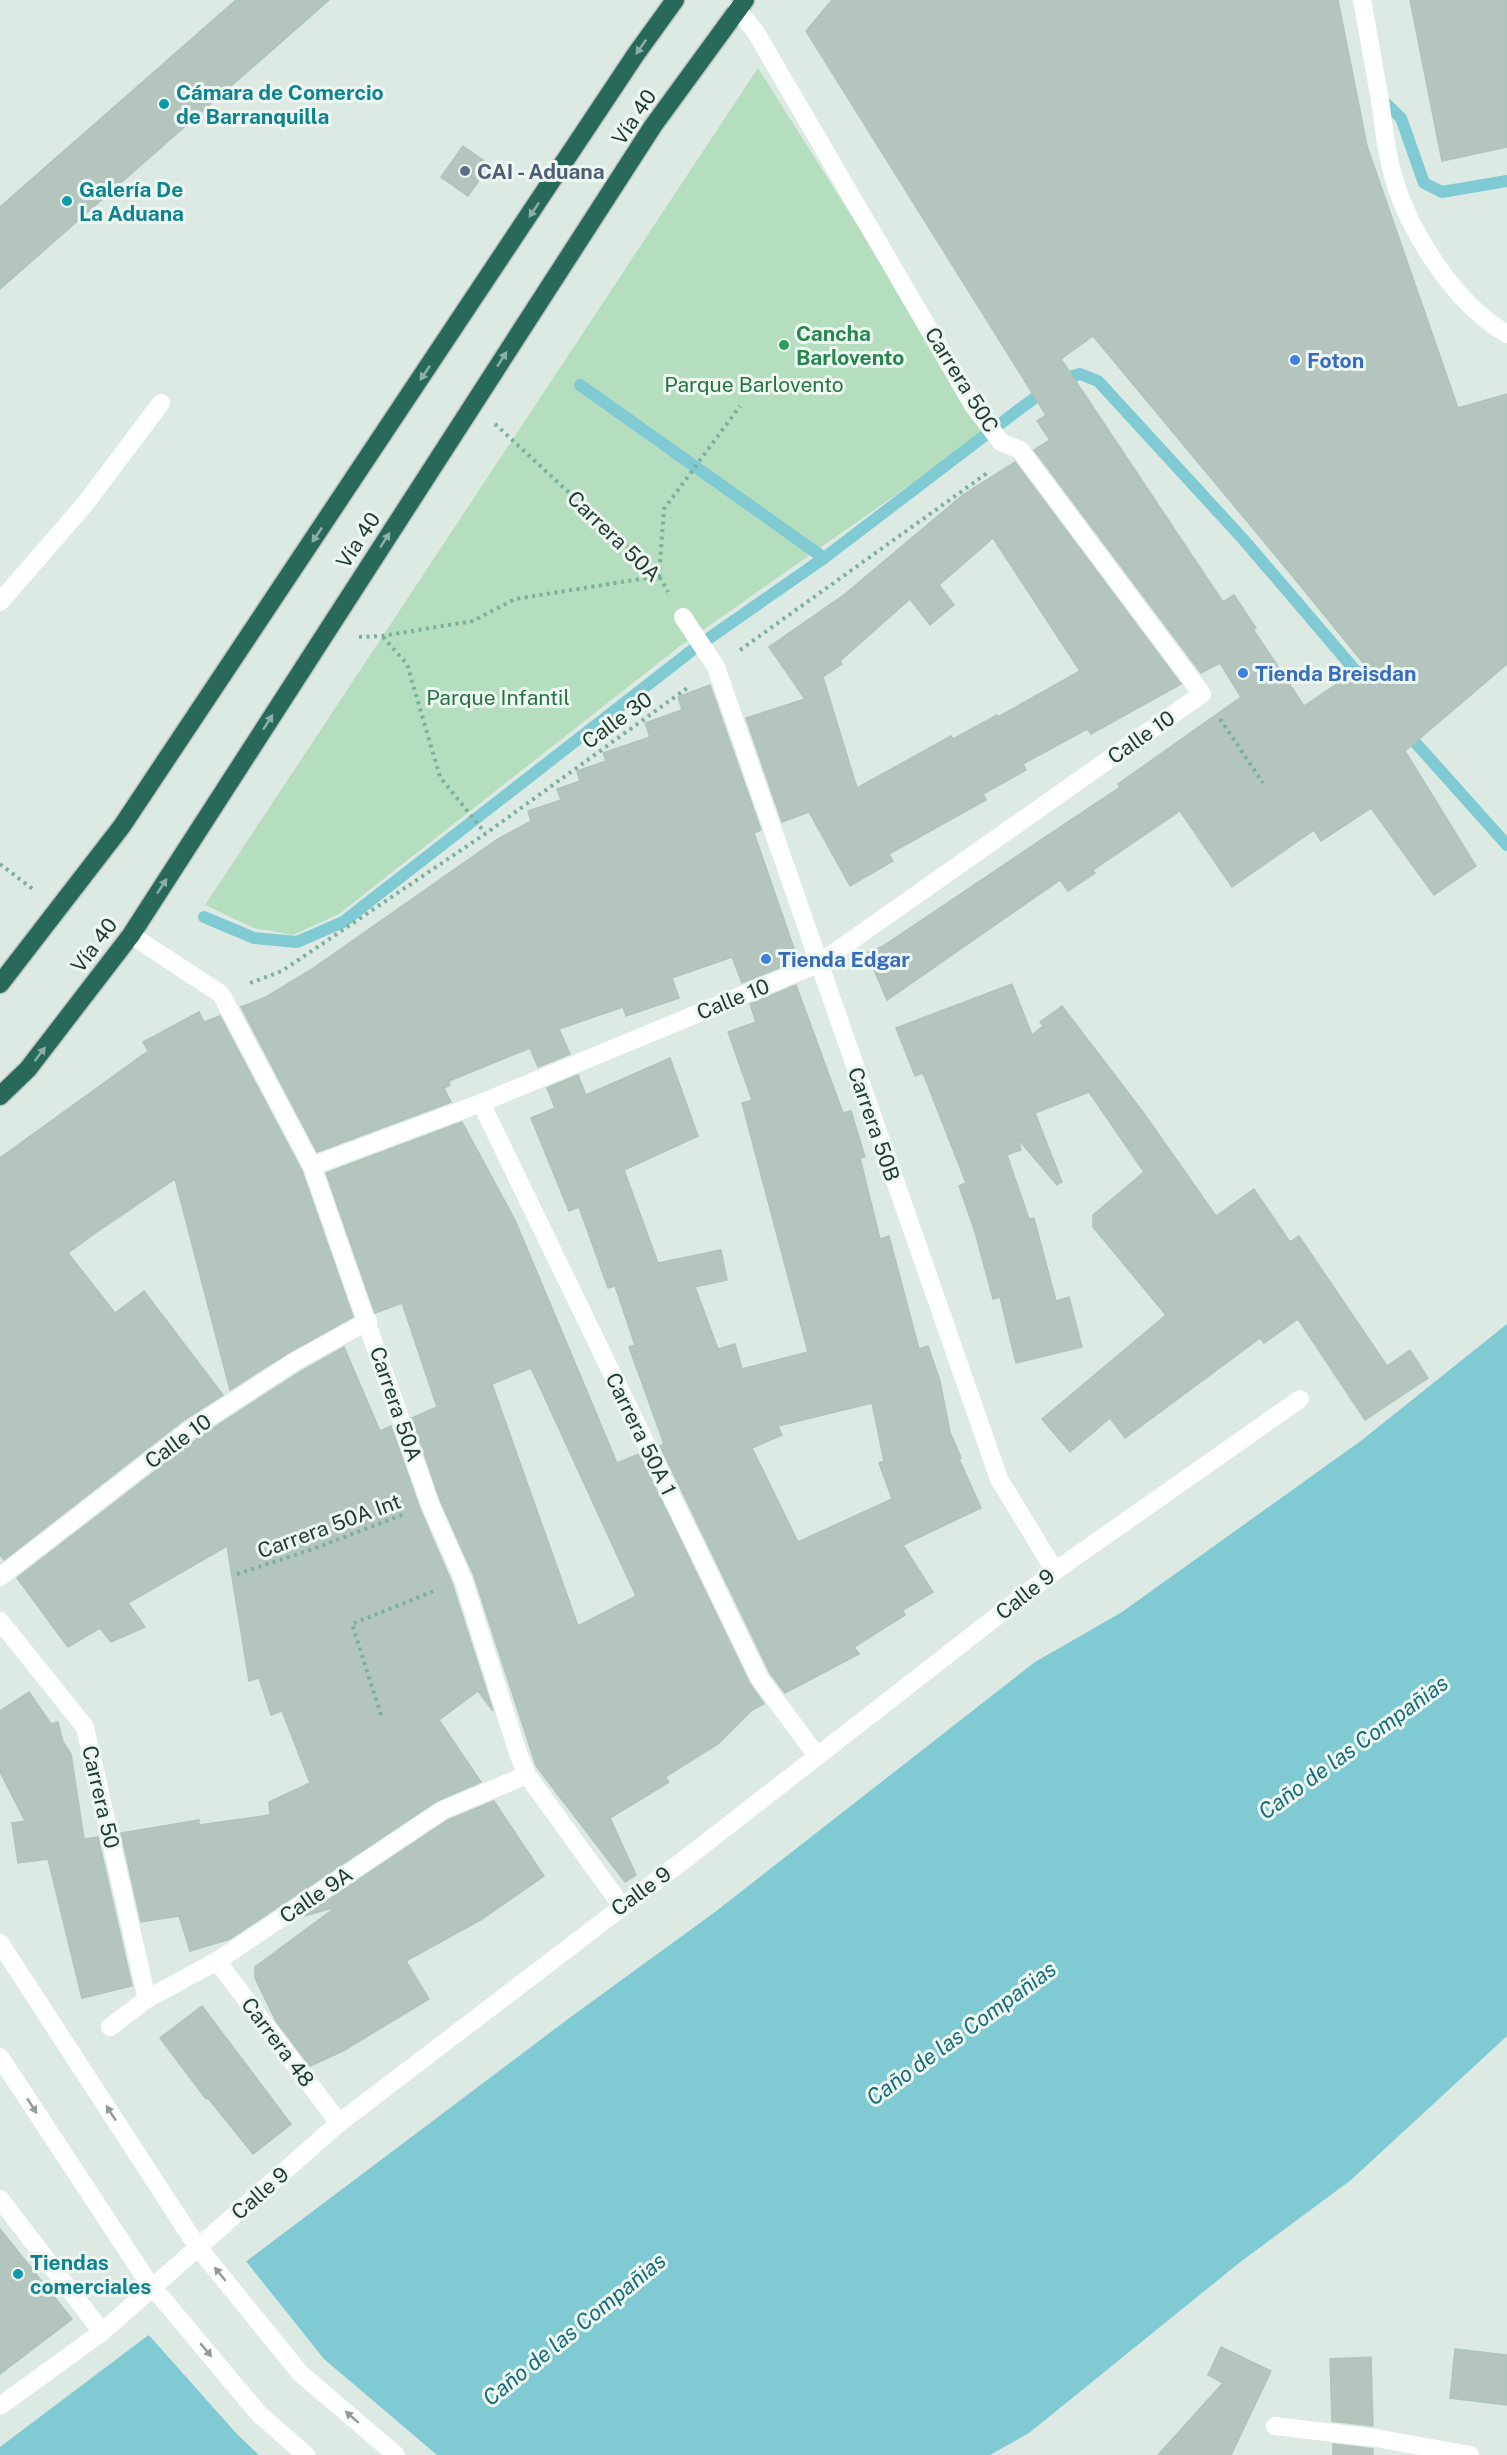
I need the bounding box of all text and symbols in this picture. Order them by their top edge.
one-way arrow [635,39,647,55]
place label: Cámara de Comercio de Barranquilla [176,80,384,129]
street label: Vía 40 [606,84,662,150]
marker: Cámara de Comercio de Barranquilla [157,97,171,111]
place label: CAI - Aduana [477,159,605,184]
marker: CAI - Aduana [458,164,472,178]
place label: Galería De La Aduana [79,177,184,226]
marker: Galería De La Aduana [60,194,74,208]
one-way arrow [528,202,540,218]
place label: Cancha Barlovento [796,321,904,370]
street label: Carrera 50C [920,323,1004,437]
marker: Cancha Barlovento [777,338,791,352]
place label: Foton [1307,348,1364,373]
one-way arrow [496,351,507,367]
marker: Foton [1288,353,1302,367]
one-way arrow [420,364,431,381]
park label: Parque Barlovento [664,372,844,397]
street label: Carrera 50A [562,485,666,587]
street label: Vía 40 [331,507,385,573]
one-way arrow [311,526,323,542]
one-way arrow [379,532,390,548]
place label: Tienda Breisdan [1255,661,1416,686]
marker: Tienda Breisdan [1236,666,1250,680]
park label: Parque Infantil [426,685,570,710]
street label: Calle 30 [577,686,657,754]
street label: Calle 10 [1103,705,1179,769]
one-way arrow [262,714,273,730]
one-way arrow [157,878,168,894]
street label: Vía 40 [65,913,123,977]
place label: Tienda Edgar [778,947,910,972]
marker: Tienda Edgar [759,952,773,966]
street label: Calle 10 [693,973,773,1025]
one-way arrow [33,1046,45,1061]
street label: Carrera 50B [843,1064,905,1184]
street label: Carrera 50A [365,1343,427,1465]
street label: Carrera 50A 1 [601,1369,681,1499]
street label: Calle 10 [140,1409,216,1473]
street label: Carrera 50A Int [254,1488,404,1564]
street label: Calle 9 [991,1563,1059,1625]
water label: Caño de las Compañias [1253,1669,1453,1825]
street label: Carrera 50 [77,1743,125,1851]
street label: Calle 9A [275,1861,357,1928]
street label: Calle 9 [606,1861,676,1921]
water label: Caño de las Compañias [861,1955,1061,2111]
street label: Carrera 48 [236,1992,320,2092]
one-way arrow [26,2098,37,2114]
one-way arrow [105,2105,116,2121]
street label: Calle 9 [226,2161,294,2225]
water label: Caño de las Compañias [477,2247,671,2411]
place label: Tiendas comerciales [30,2250,151,2299]
marker: Tiendas comerciales [11,2267,25,2281]
one-way arrow [214,2267,227,2282]
one-way arrow [199,2342,212,2358]
one-way arrow [345,2411,360,2424]

